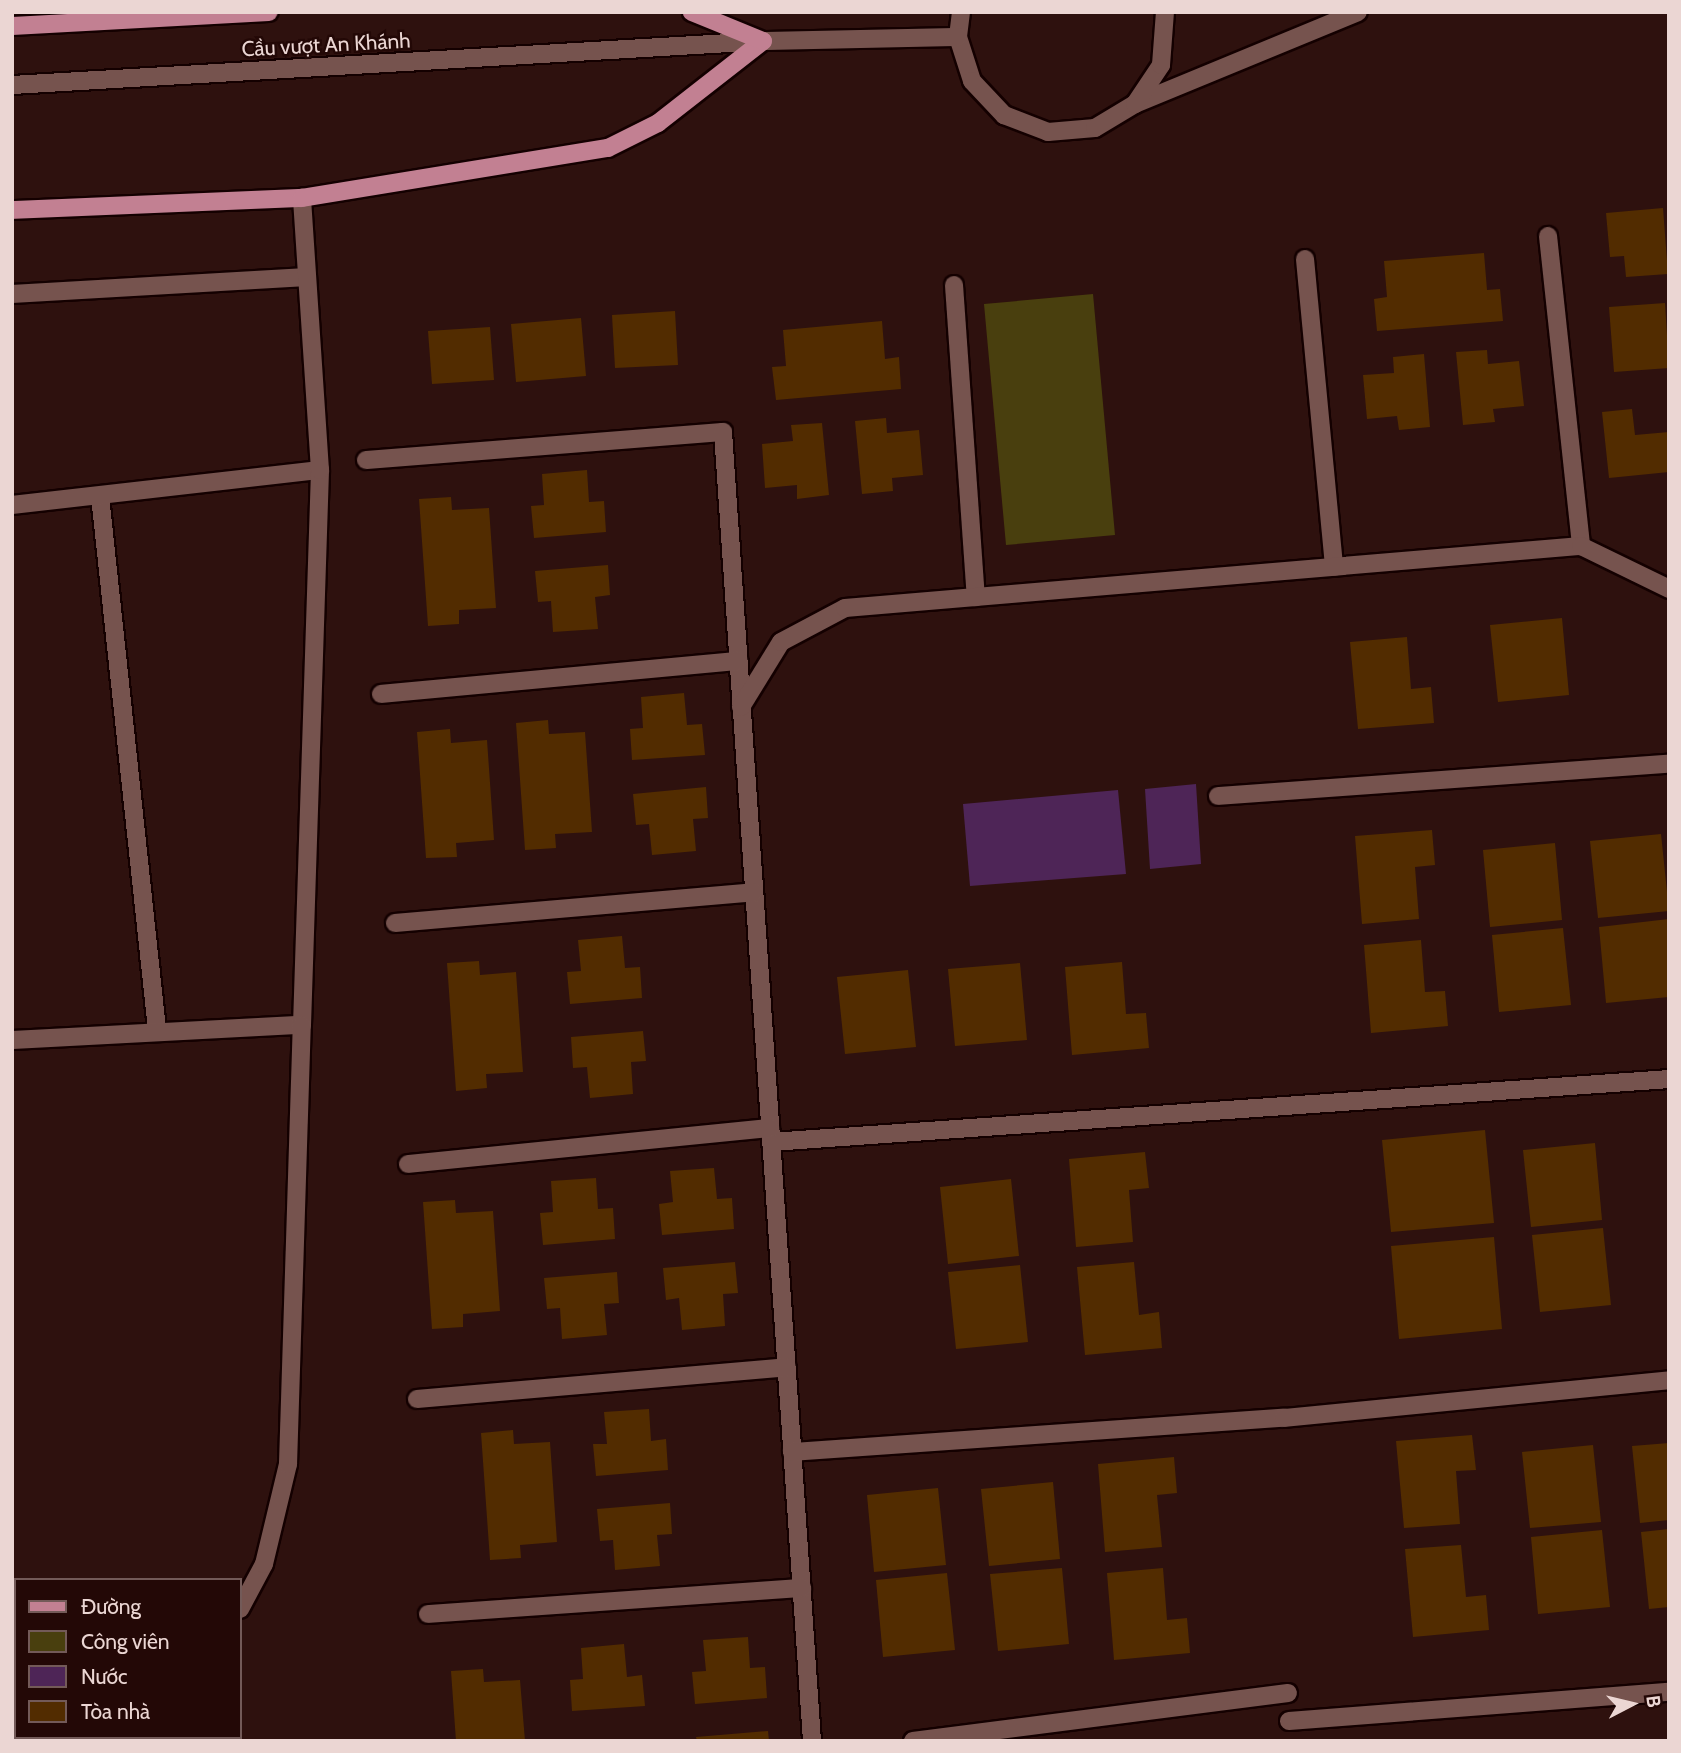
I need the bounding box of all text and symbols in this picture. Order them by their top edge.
street label: Cầu vượt An Khánh [241,28,411,62]
legend [14,1578,242,1739]
text: Đường [81,1594,141,1619]
text: Công viên [81,1629,169,1654]
text: Nước [81,1664,128,1689]
north arrow [1597,1669,1667,1739]
text: B [1641,1694,1665,1709]
text: Tòa nhà [81,1699,150,1724]

